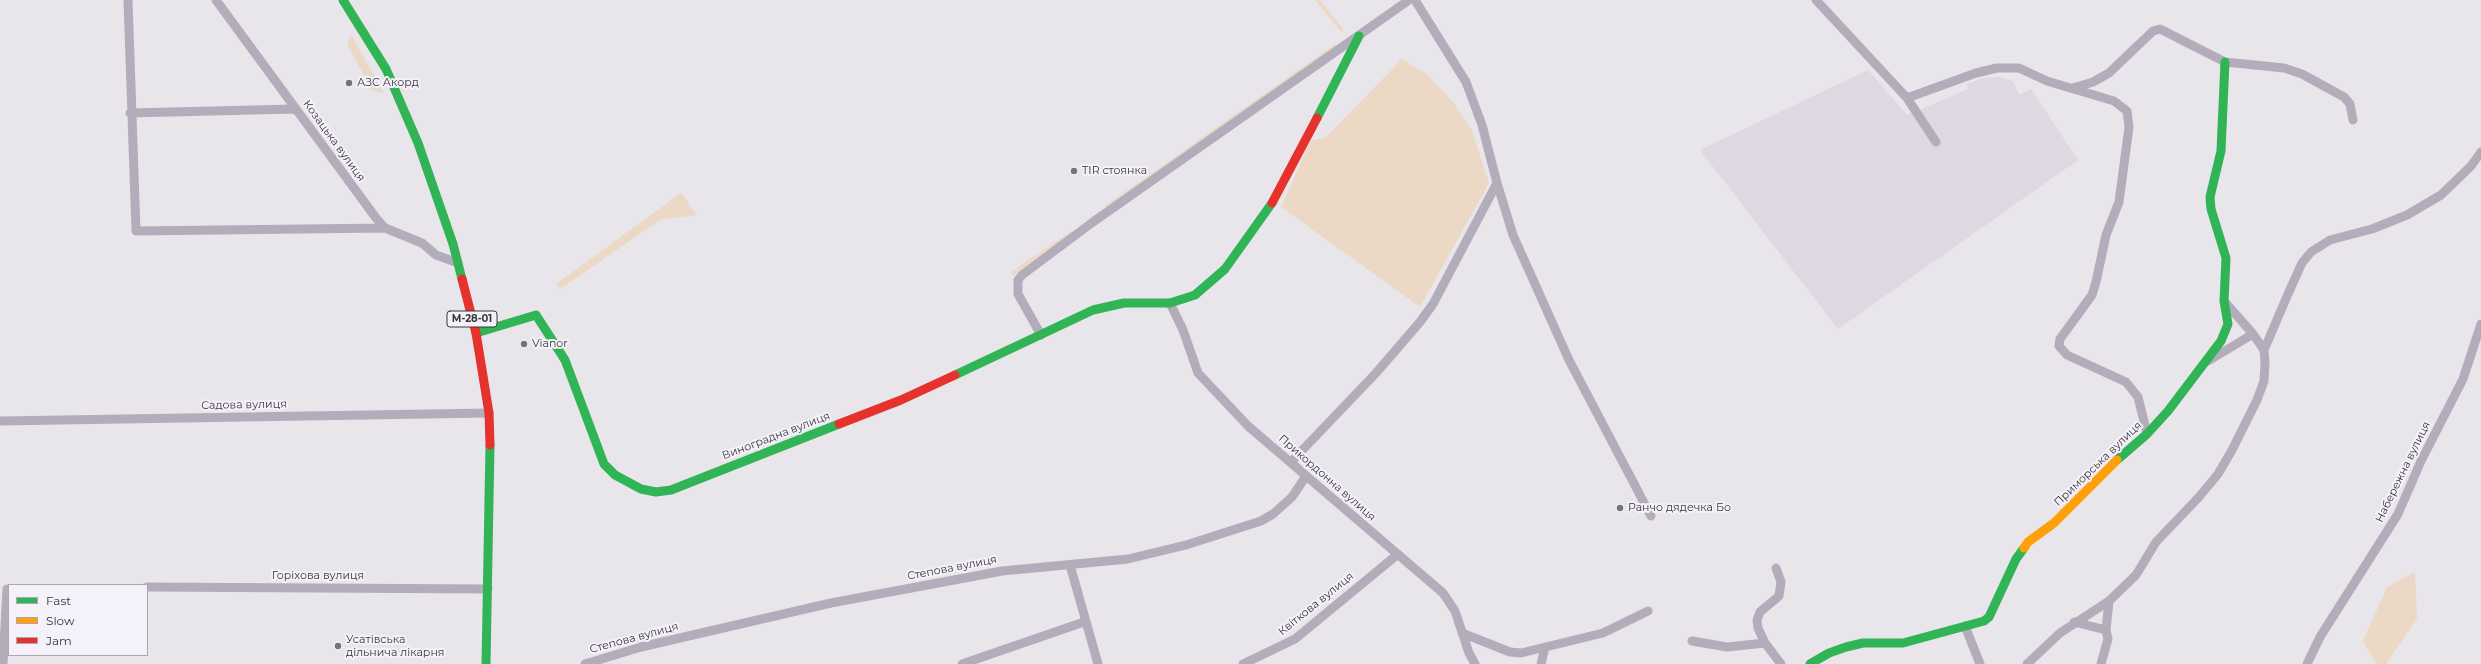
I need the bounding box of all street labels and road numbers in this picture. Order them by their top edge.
street label: Козацька вулиця [300,98,368,184]
road number: М-28-01 [447,311,497,327]
street label: Садова вулиця [201,398,287,412]
street label: Виноградна вулиця [720,409,832,463]
street label: Приморська вулиця [2051,419,2145,509]
street label: Набережна вулиця [2373,419,2433,525]
street label: Прикордонна вулиця [1276,432,1378,524]
street label: Степова вулиця [906,553,998,583]
street label: Горіхова вулиця [272,569,364,583]
street label: Квіткова вулиця [1276,570,1356,638]
street label: Степова вулиця [588,620,680,656]

